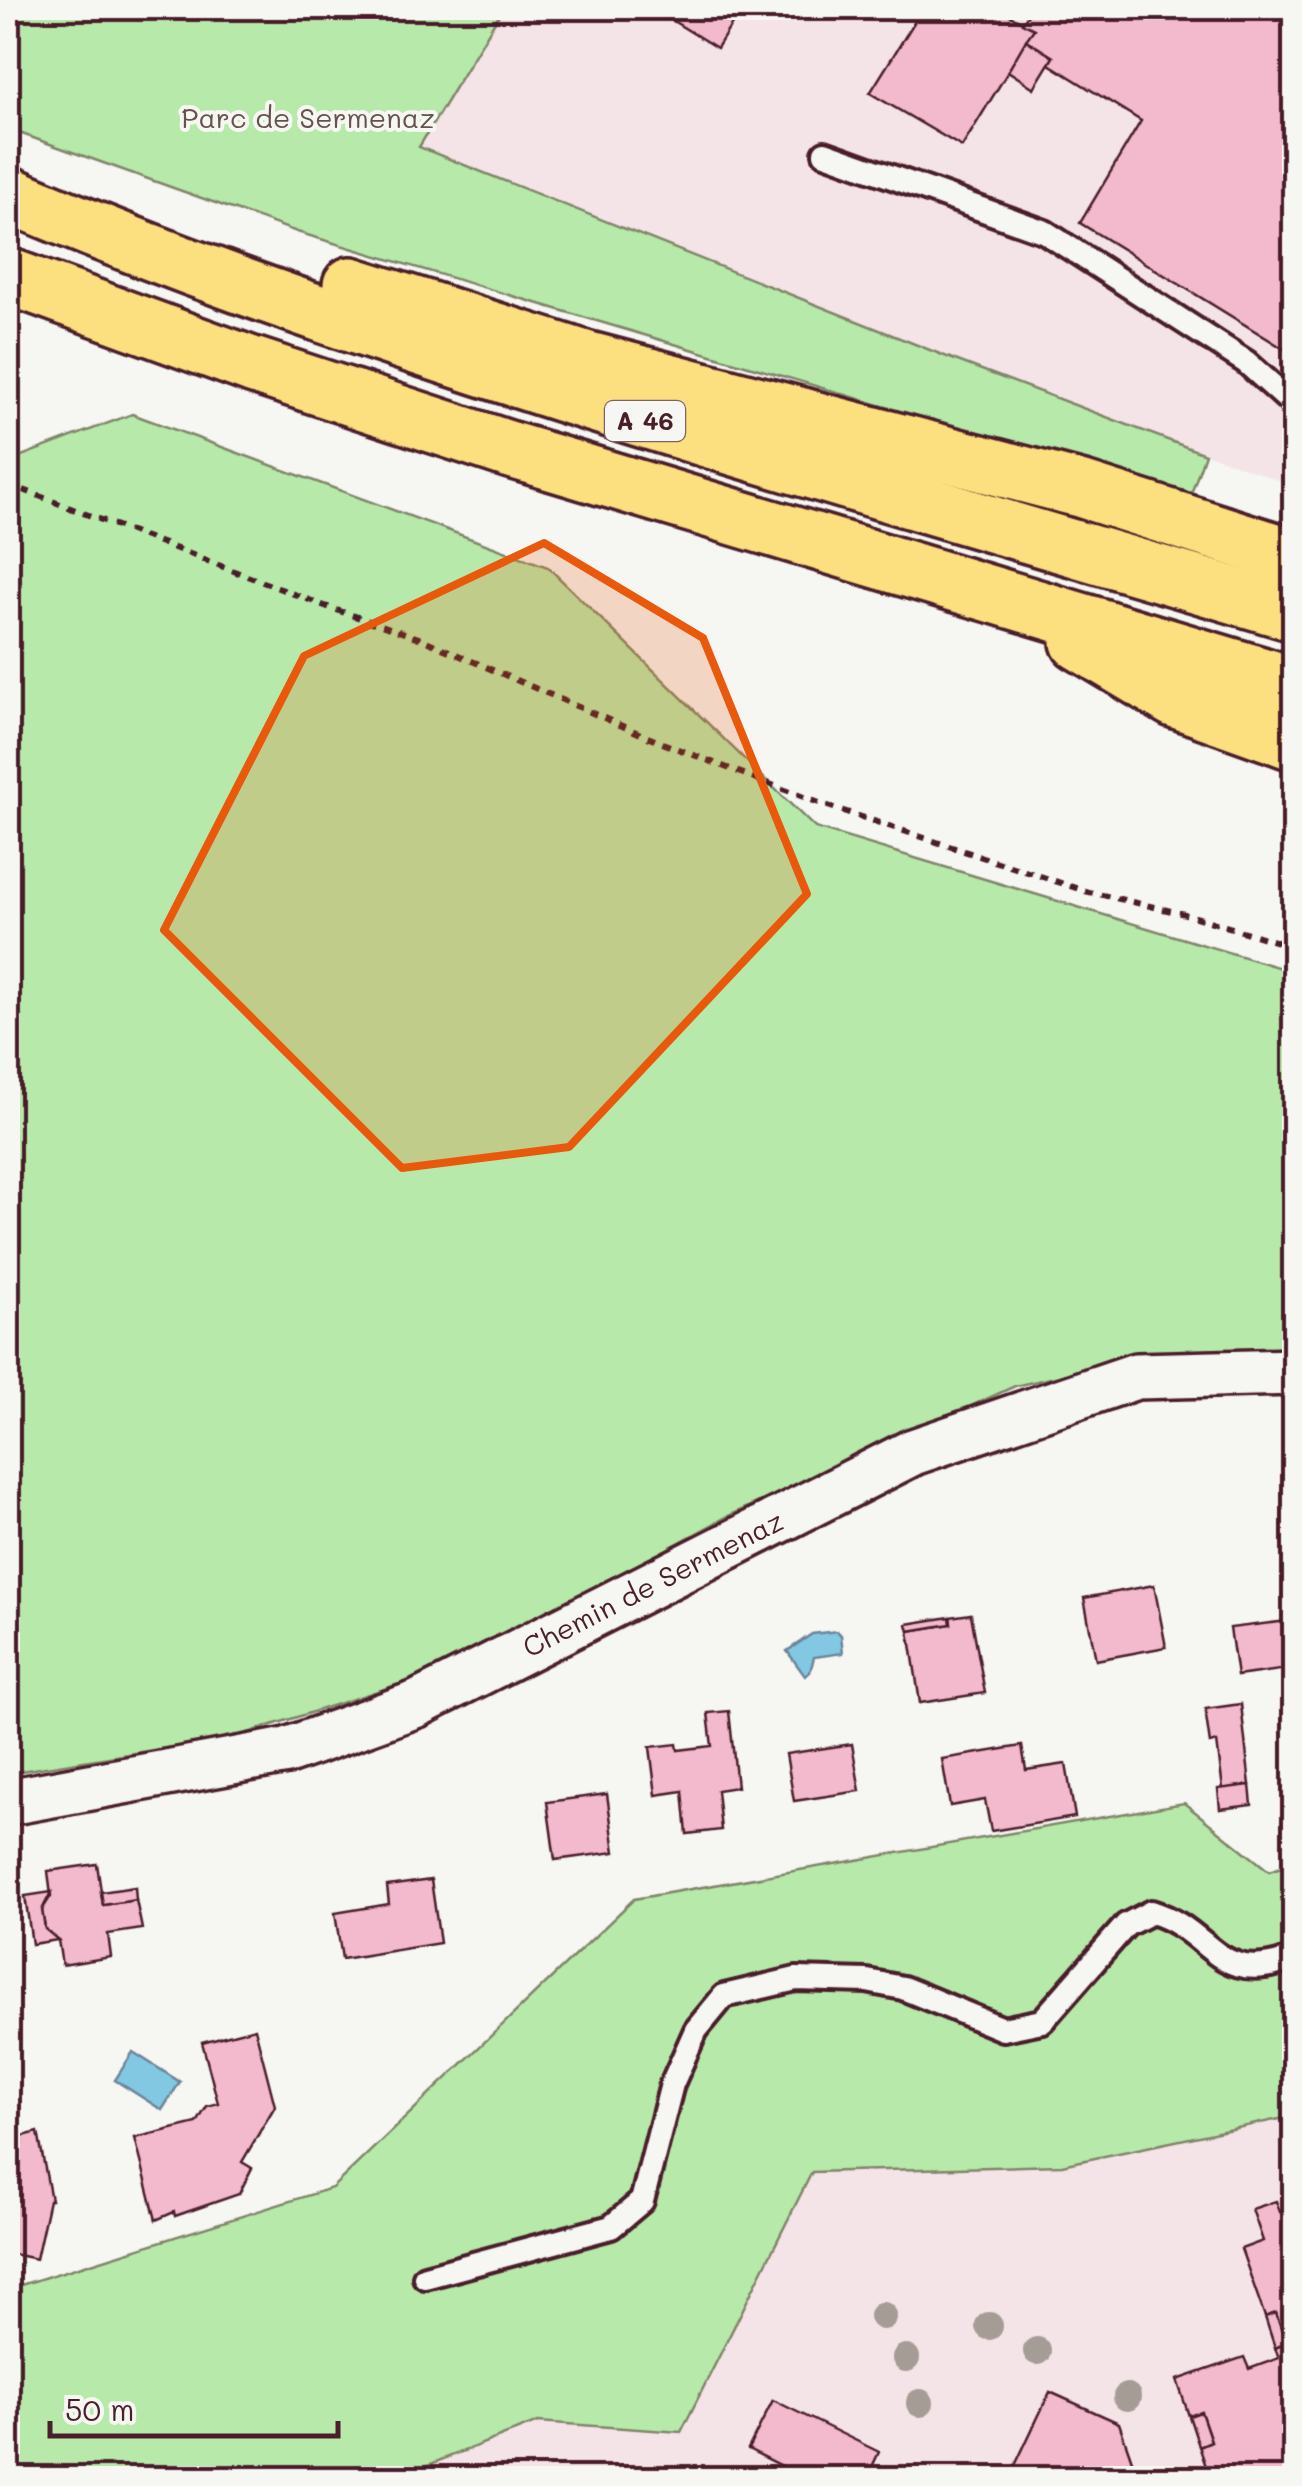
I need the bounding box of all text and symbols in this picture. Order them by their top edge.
park label: Parc de Sermenaz [181,99,435,135]
road number: A 46 [605,401,685,441]
street label: Chemin de Sermenaz [516,1502,789,1664]
scale bar [50,2376,338,2438]
text: 50 m [65,2389,135,2429]

